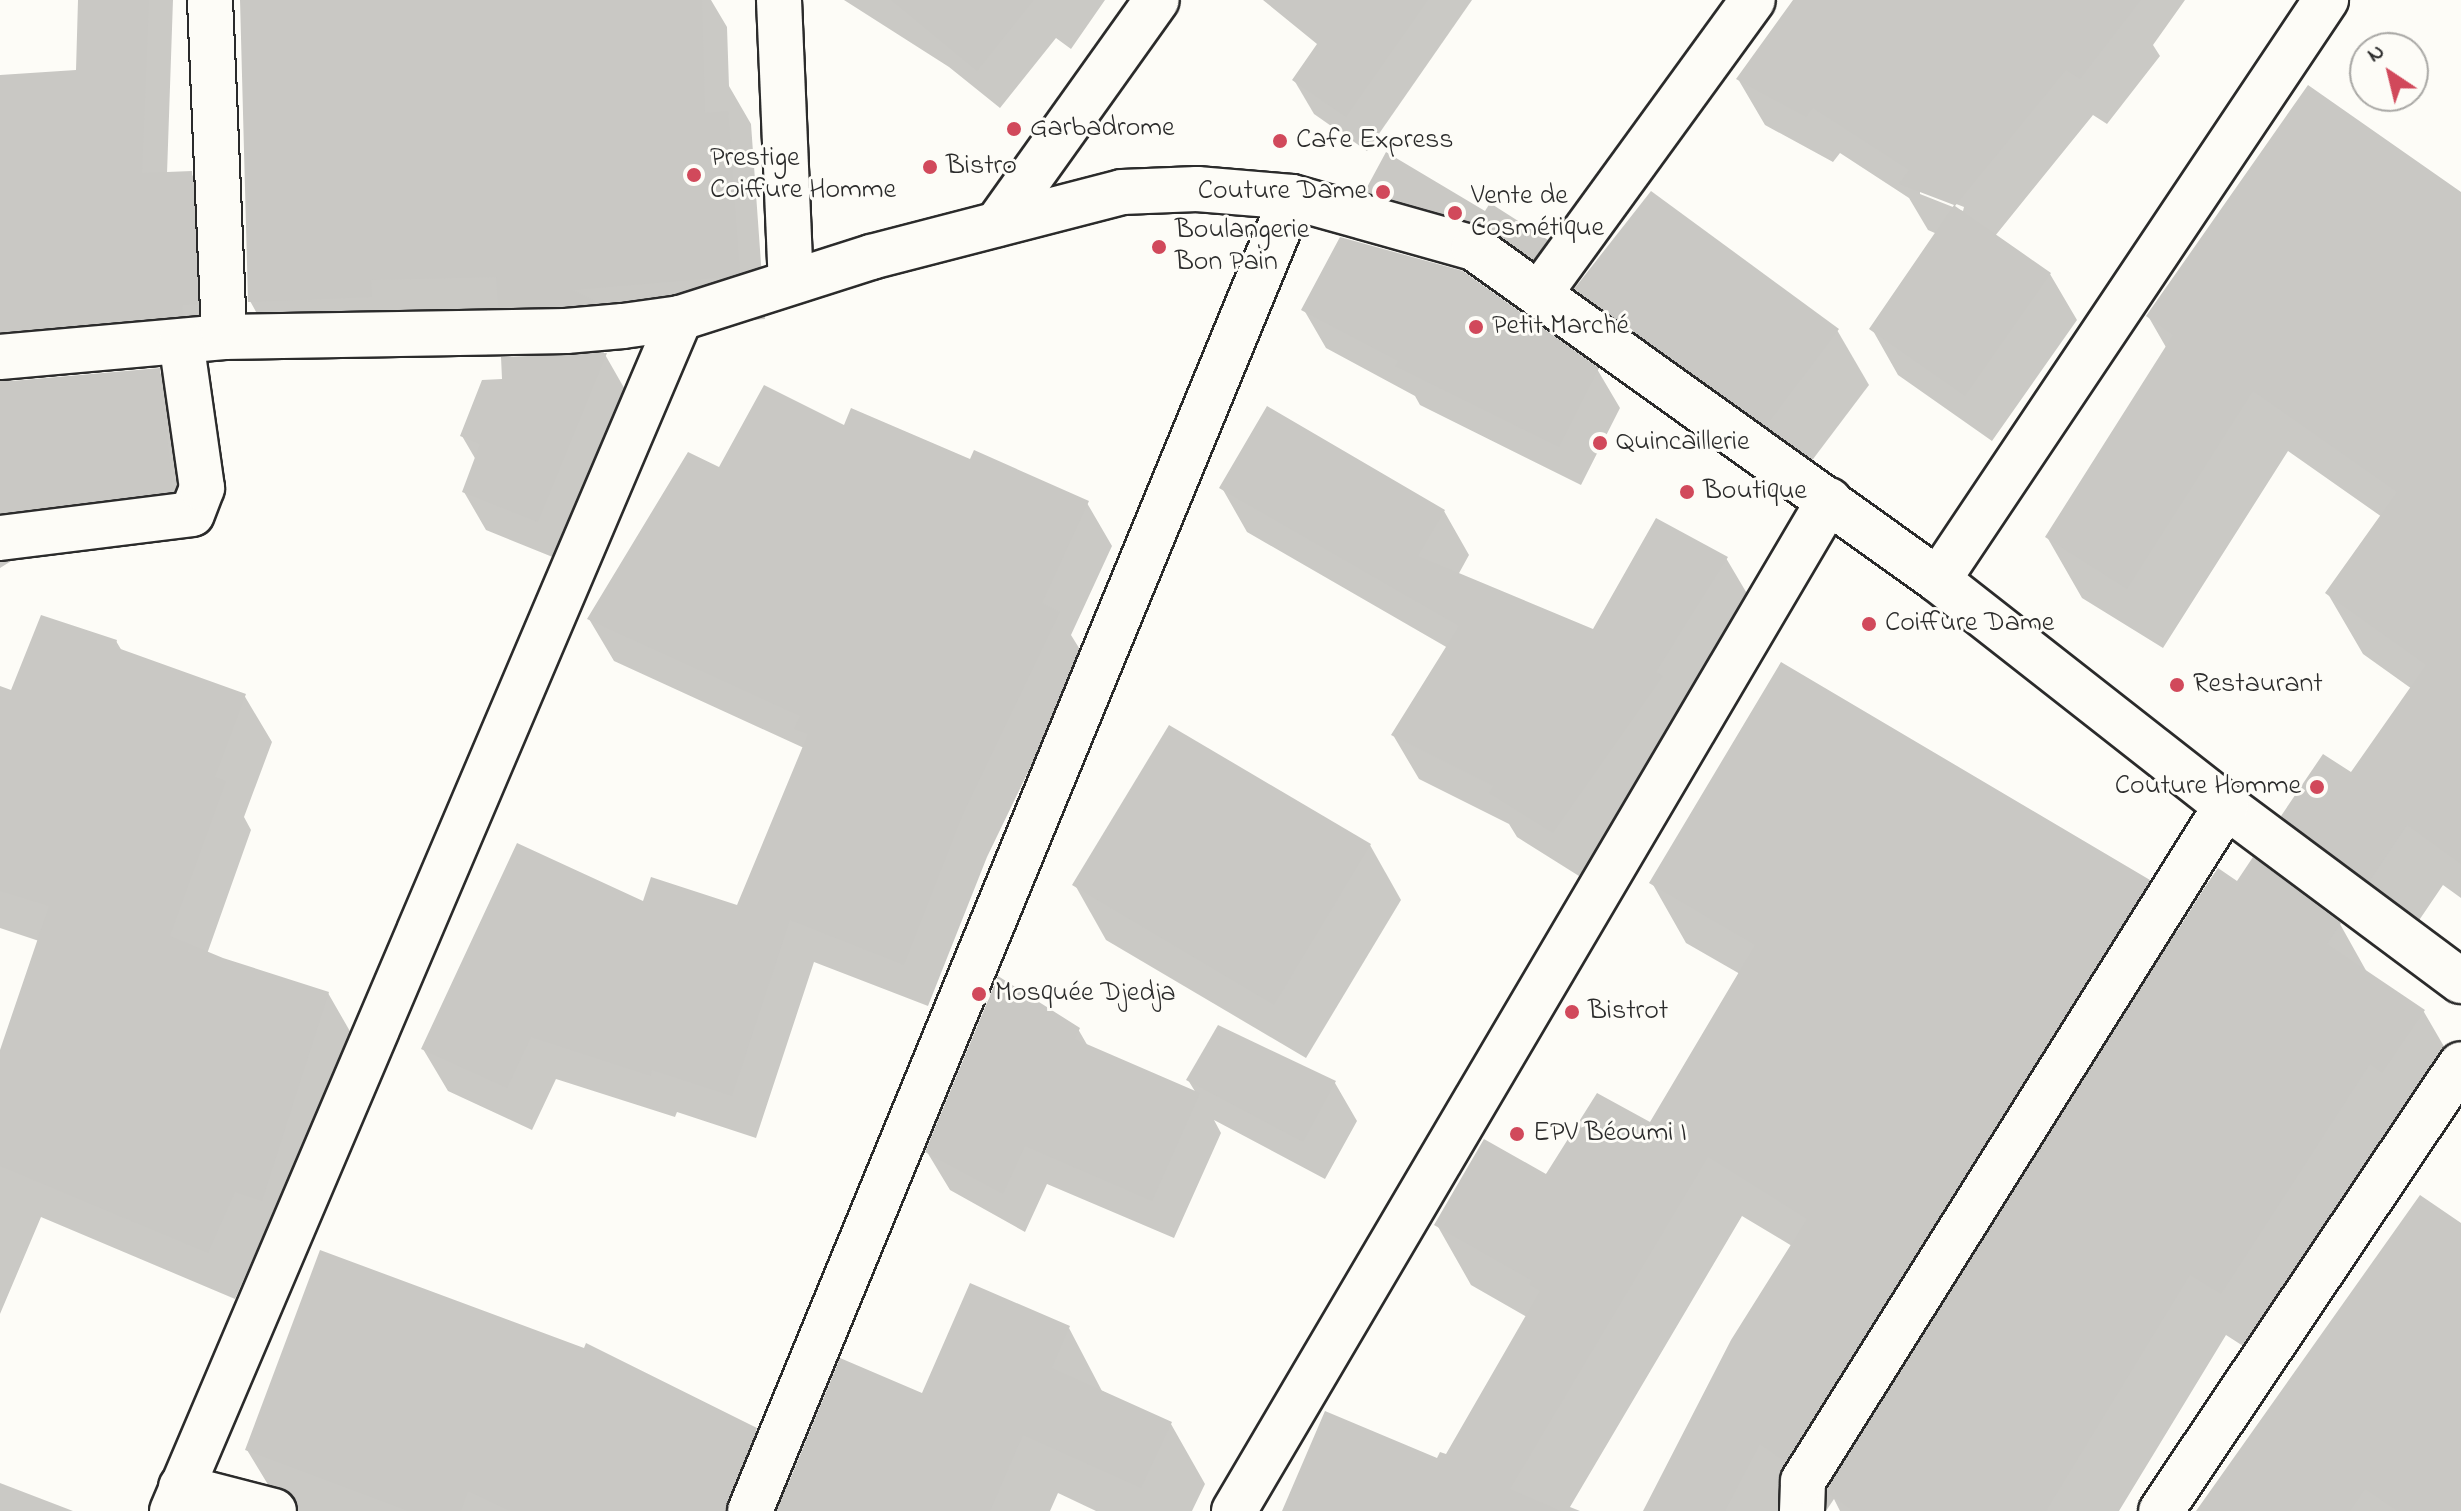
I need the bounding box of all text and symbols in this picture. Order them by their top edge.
north arrow [2349,32,2429,112]
text: N [2361,37,2392,71]
place label: Garbadrome [1030,112,1175,146]
marker: Garbadrome [1005,120,1023,138]
place label: Cafe Express [1296,124,1453,158]
marker: Cafe Express [1271,132,1289,150]
place label: Prestige Coiffure Homme [710,142,896,208]
place label: Bistro [946,150,1017,184]
marker: Bistro [921,158,939,176]
marker: Prestige Coiffure Homme [685,166,703,184]
place label: Couture Dame [1198,175,1367,209]
place label: Vente de Cosmétique [1471,180,1604,246]
marker: Couture Dame [1374,183,1392,201]
marker: Vente de Cosmétique [1446,204,1464,222]
place label: Boulangerie Bon Pain [1175,214,1309,280]
marker: Boulangerie Bon Pain [1150,238,1168,256]
place label: Petit Marché [1492,310,1629,344]
marker: Petit Marché [1467,318,1485,336]
place label: Quincaillerie [1616,426,1750,460]
marker: Quincaillerie [1591,434,1609,452]
place label: Boutique [1703,475,1807,509]
marker: Boutique [1678,483,1696,501]
place label: Coiffure Dame [1885,607,2054,641]
marker: Coiffure Dame [1860,615,1878,633]
place label: Restaurant [2193,668,2323,702]
marker: Restaurant [2168,676,2186,694]
place label: Couture Homme [2115,770,2301,804]
marker: Couture Homme [2308,778,2326,796]
place label: Mosquée Djedja [995,977,1176,1011]
marker: Mosquée Djedja [970,985,988,1003]
place label: Bistrot [1588,995,1668,1029]
marker: Bistrot [1563,1003,1581,1021]
place label: EPV Béoumi I [1533,1117,1687,1151]
marker: EPV Béoumi I [1508,1125,1526,1143]

